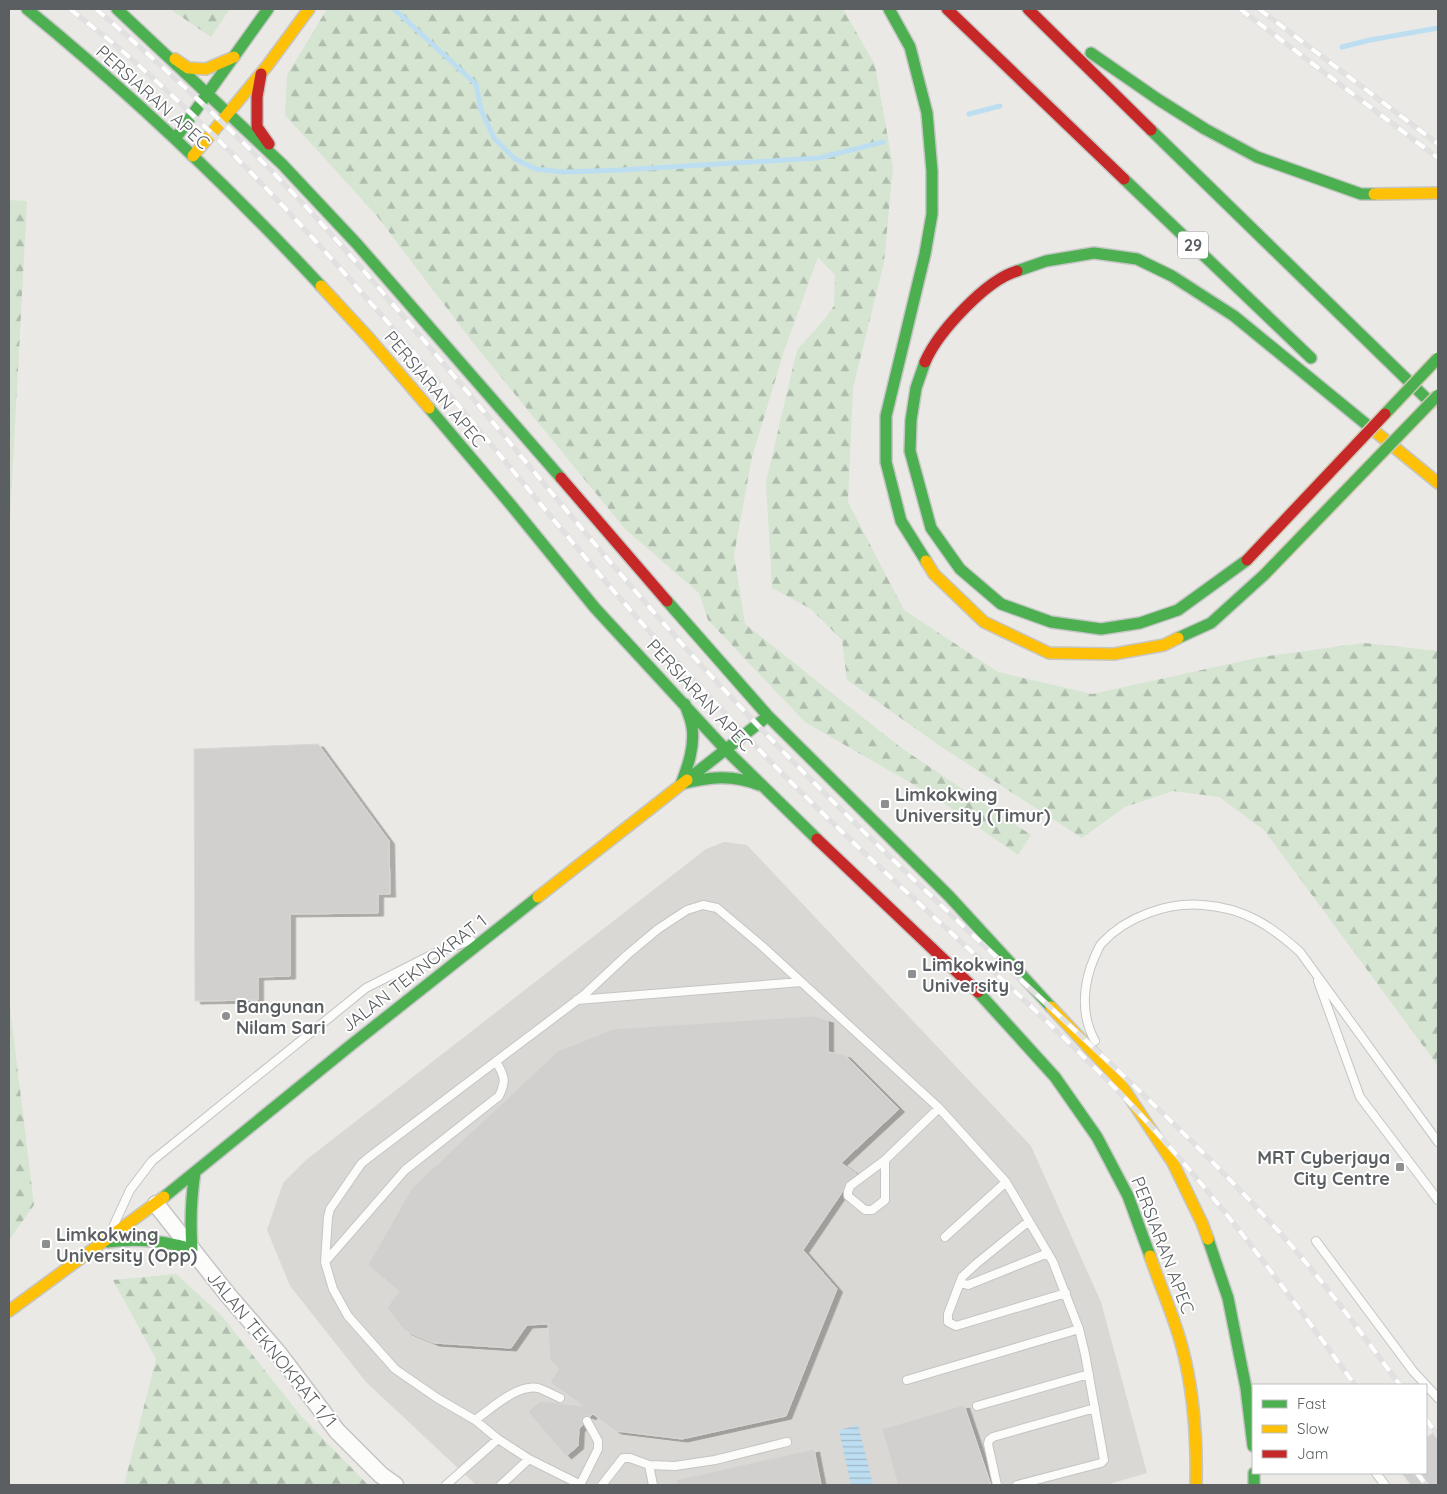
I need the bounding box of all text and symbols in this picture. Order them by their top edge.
street label: PERSIARAN APEC [91,40,215,154]
road number: 29 [1178,232,1208,258]
street label: PERSIARAN APEC [379,326,491,452]
street label: PERSIARAN APEC [642,634,758,756]
place label: Limkokwing University (Timur) [895,783,1050,827]
marker: Limkokwing University (Timur) [879,798,891,810]
street label: JALAN TEKNOKRAT 1 [337,909,491,1037]
place label: Limkokwing University [922,953,1025,997]
marker: Limkokwing University [906,968,918,980]
place label: Bangunan Nilam Sari [236,995,325,1039]
marker: Bangunan Nilam Sari [220,1010,232,1022]
place label: MRT Cyberjaya City Centre [1257,1146,1390,1190]
marker: MRT Cyberjaya City Centre [1394,1161,1406,1173]
street label: PERSIARAN APEC [1126,1173,1200,1317]
place label: Limkokwing University (Opp) [56,1223,197,1267]
marker: Limkokwing University (Opp) [40,1238,52,1250]
street label: JALAN TEKNOKRAT 1/1 [202,1266,342,1432]
legend [1252,1384,1427,1474]
text: Fast [1297,1394,1326,1413]
text: Slow [1297,1419,1329,1438]
text: Jam [1297,1444,1328,1463]

